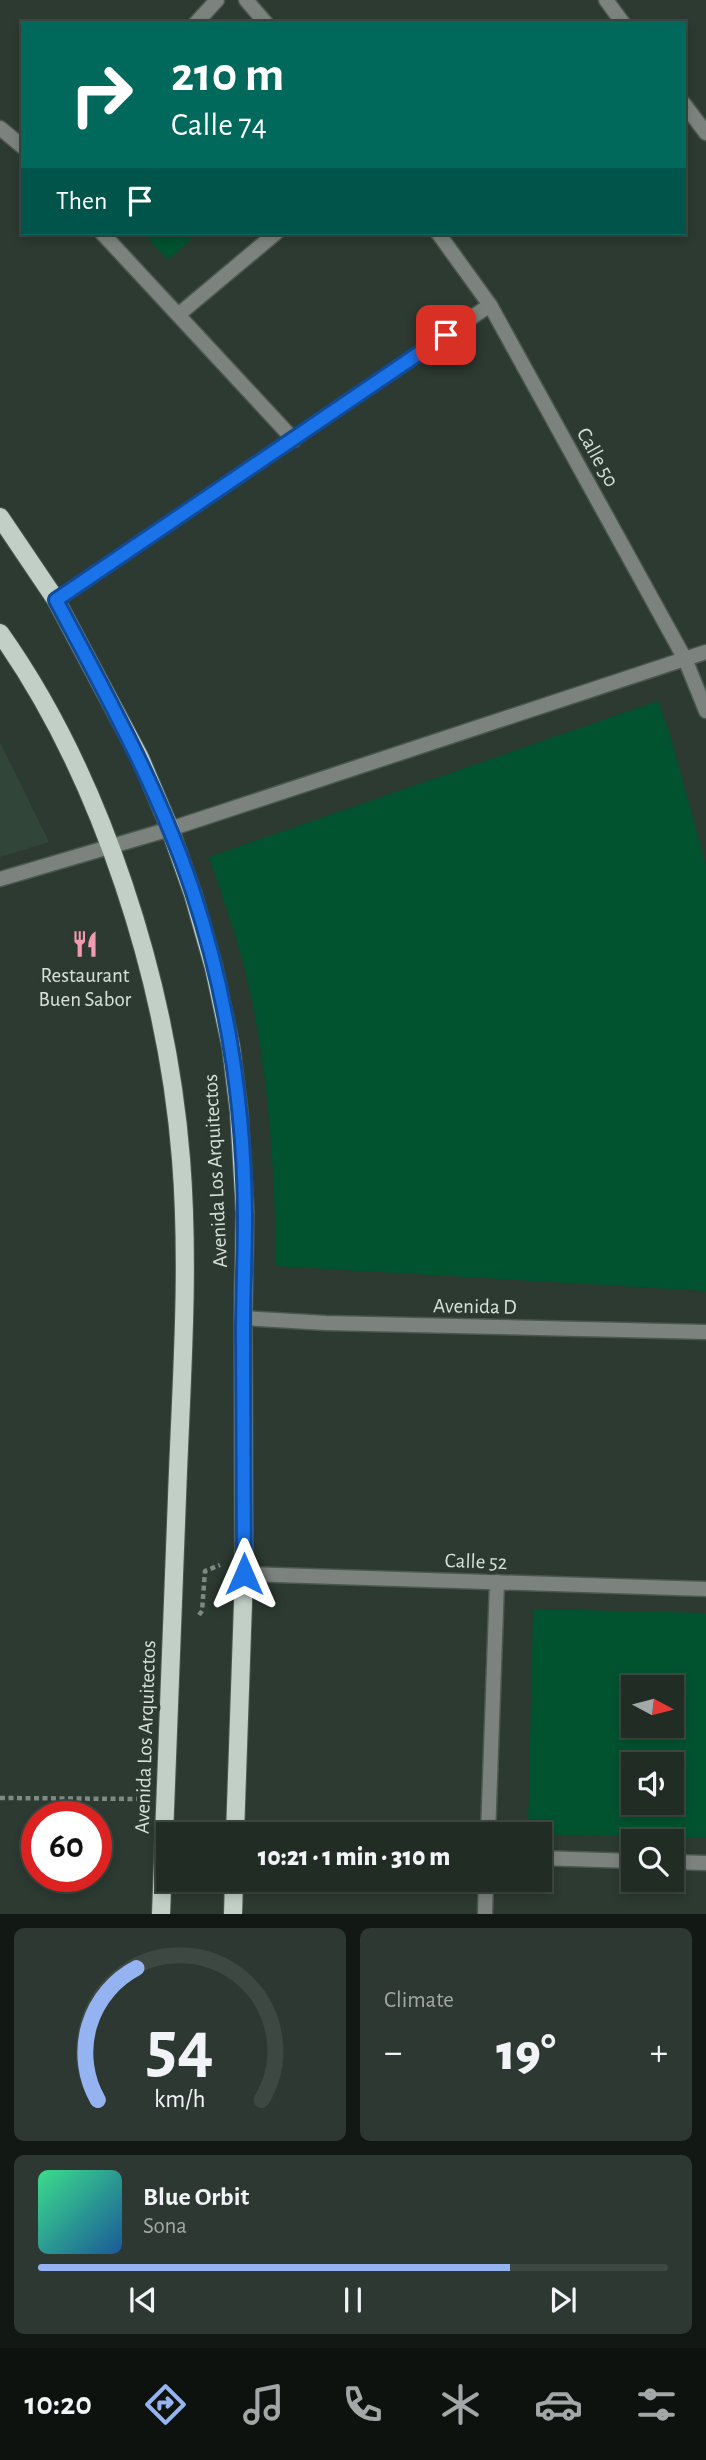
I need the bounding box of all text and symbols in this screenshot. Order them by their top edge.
icon: right [56,49,147,140]
text: 210 m [171,51,284,100]
text: Calle 74 [171,109,267,141]
icon: arrive [121,182,159,220]
text: Then [56,188,107,214]
pin [416,305,476,365]
icon: arrive [427,316,465,354]
street label: Calle 50 [573,424,622,490]
restaurant icon: Restaurant Buen Sabor [70,929,100,959]
place label: Restaurant Buen Sabor [39,965,132,1010]
street label: Avenida Los Arquitectos [200,1074,231,1268]
street label: Avenida D [433,1295,517,1318]
position arrow [207,1537,281,1611]
street label: Calle 52 [444,1550,508,1573]
street label: Avenida Los Arquitectos [132,1640,159,1834]
north arrow [621,1675,684,1738]
map controls [621,1675,684,1892]
button: sound [621,1752,684,1815]
speed limit sign: 60 [21,1801,112,1892]
button: search [621,1829,684,1892]
text: 10:21 · 1 min · 310 m [258,1844,450,1870]
text: Climate [384,1989,454,2012]
text: 54 [146,2013,214,2086]
text: 19° [496,2027,556,2079]
text: − [384,2034,402,2072]
text: + [650,2034,668,2072]
text: km/h [154,2087,206,2112]
text: Blue Orbit [143,2184,249,2210]
text: Sona [143,2215,187,2238]
icon: previous [124,2281,162,2319]
icon: pause [334,2281,372,2319]
icon: next [544,2281,582,2319]
icon: directions [141,2380,190,2429]
icon: music [239,2380,288,2429]
icon: phone [338,2380,387,2429]
icon: climate [436,2380,485,2429]
icon: car [534,2380,583,2429]
icon: filters [632,2380,681,2429]
text: 10:20 [25,2388,92,2420]

